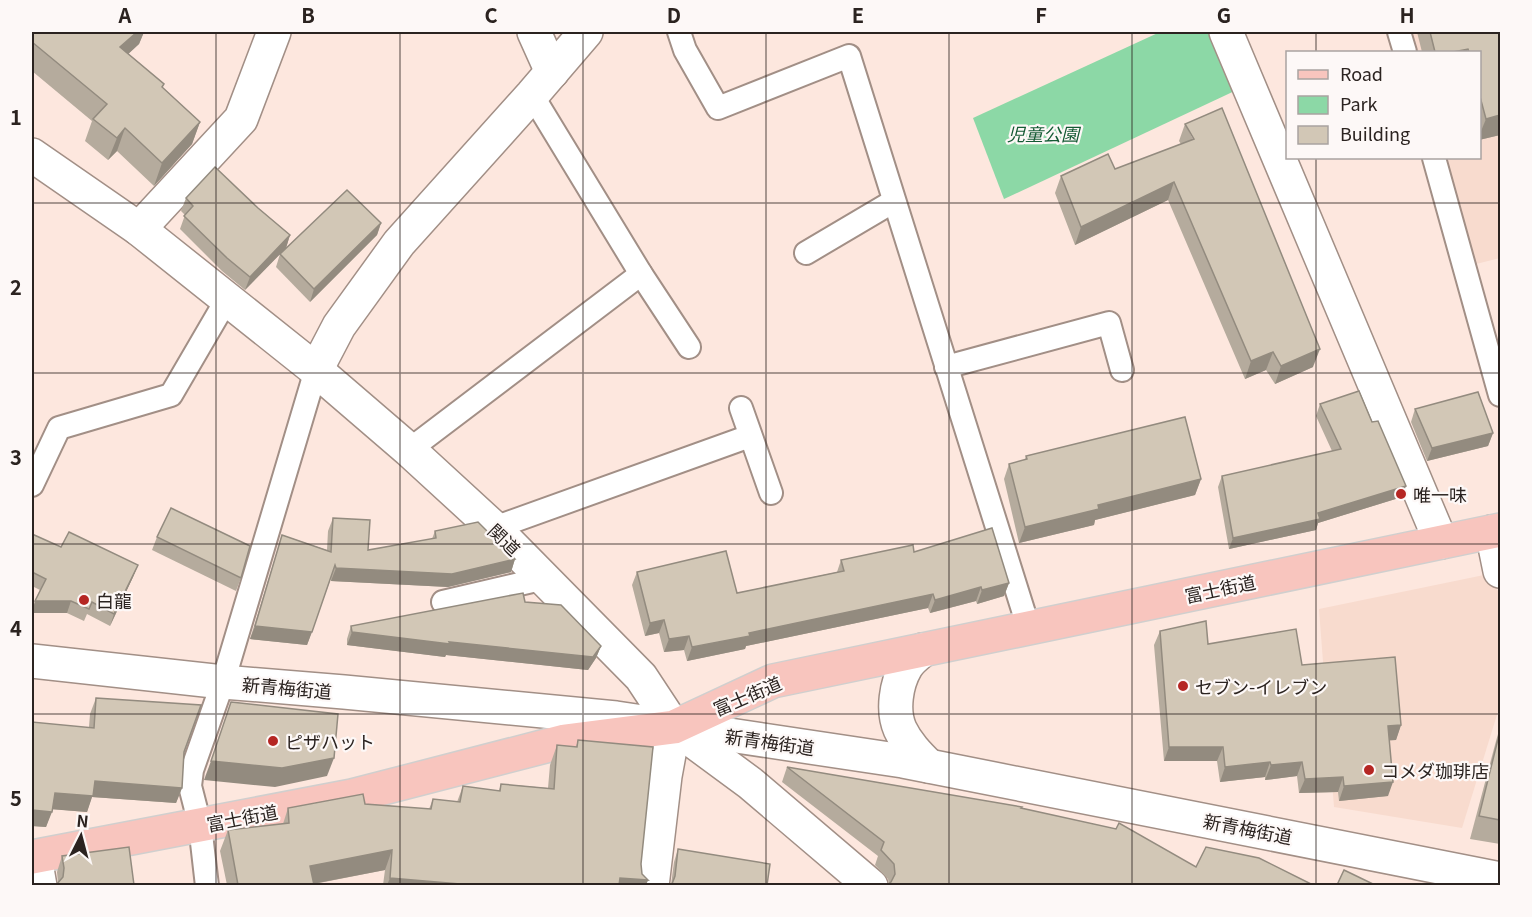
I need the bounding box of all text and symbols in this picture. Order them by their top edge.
text: A [118,0,132,29]
text: B [301,0,315,29]
text: C [484,0,498,29]
text: D [667,0,681,29]
text: E [852,0,864,29]
text: F [1035,0,1047,29]
text: G [1217,0,1231,29]
text: H [1399,0,1415,29]
legend [1286,51,1481,159]
text: Road [1340,60,1383,86]
text: Park [1340,90,1378,116]
text: 1 [10,102,22,131]
park label: 児童公園 [1007,120,1082,146]
text: Building [1340,120,1410,146]
text: 2 [10,272,22,301]
text: 3 [10,442,22,471]
place label: 唯一味 [1413,481,1467,507]
marker: 唯一味 [1394,487,1408,501]
street label: 関道 [483,517,527,561]
street label: 富士街道 [1182,568,1258,608]
place label: 白龍 [96,587,132,613]
marker: 白龍 [77,593,91,607]
text: 4 [10,613,22,642]
street label: 富士街道 [709,669,785,721]
street label: 新青梅街道 [241,670,333,704]
place label: セブン-イレブン [1195,673,1327,699]
marker: セブン-イレブン [1176,679,1190,693]
street label: 新青梅街道 [724,722,816,760]
place label: ピザハット [285,728,375,754]
marker: ピザハット [266,734,280,748]
place label: コメダ珈琲店 [1381,757,1489,783]
marker: コメダ珈琲店 [1362,763,1376,777]
text: 5 [10,783,22,812]
street label: 富士街道 [204,797,280,837]
north arrow [51,806,111,866]
street label: 新青梅街道 [1201,807,1295,849]
text: N [75,808,90,833]

